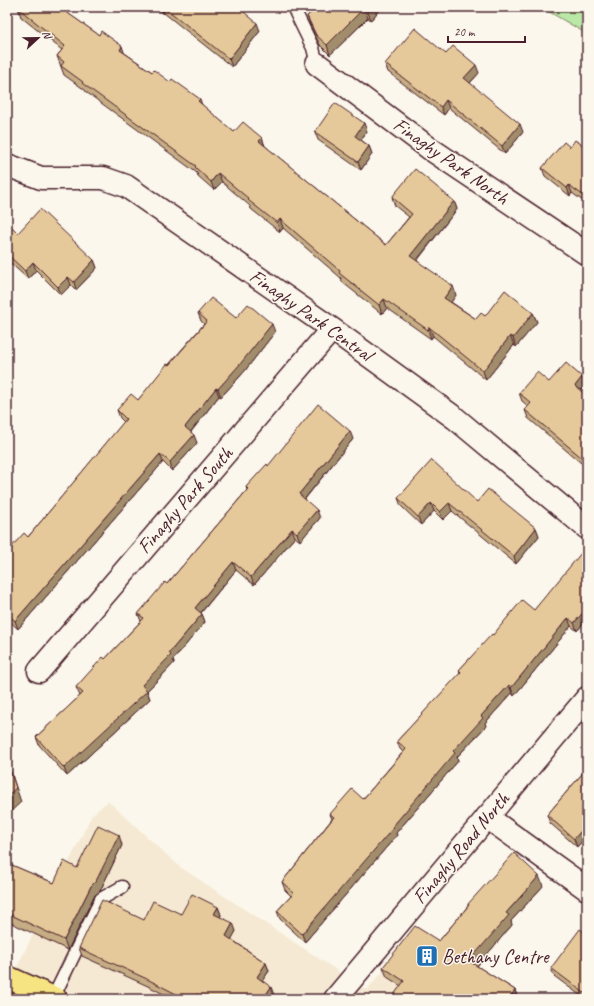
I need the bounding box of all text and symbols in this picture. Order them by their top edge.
north arrow [18,18,58,58]
scale bar [448,18,525,44]
text: 20 m [454,24,476,40]
text: N [40,28,56,42]
street label: Finaghy Park North [388,112,514,211]
street label: Finaghy Park Central [245,263,380,369]
street label: Finaghy Park South [132,441,239,559]
street label: Finaghy Road North [407,786,516,909]
building icon: Bethany Centre [414,943,440,969]
place label: Bethany Centre [442,944,550,969]

